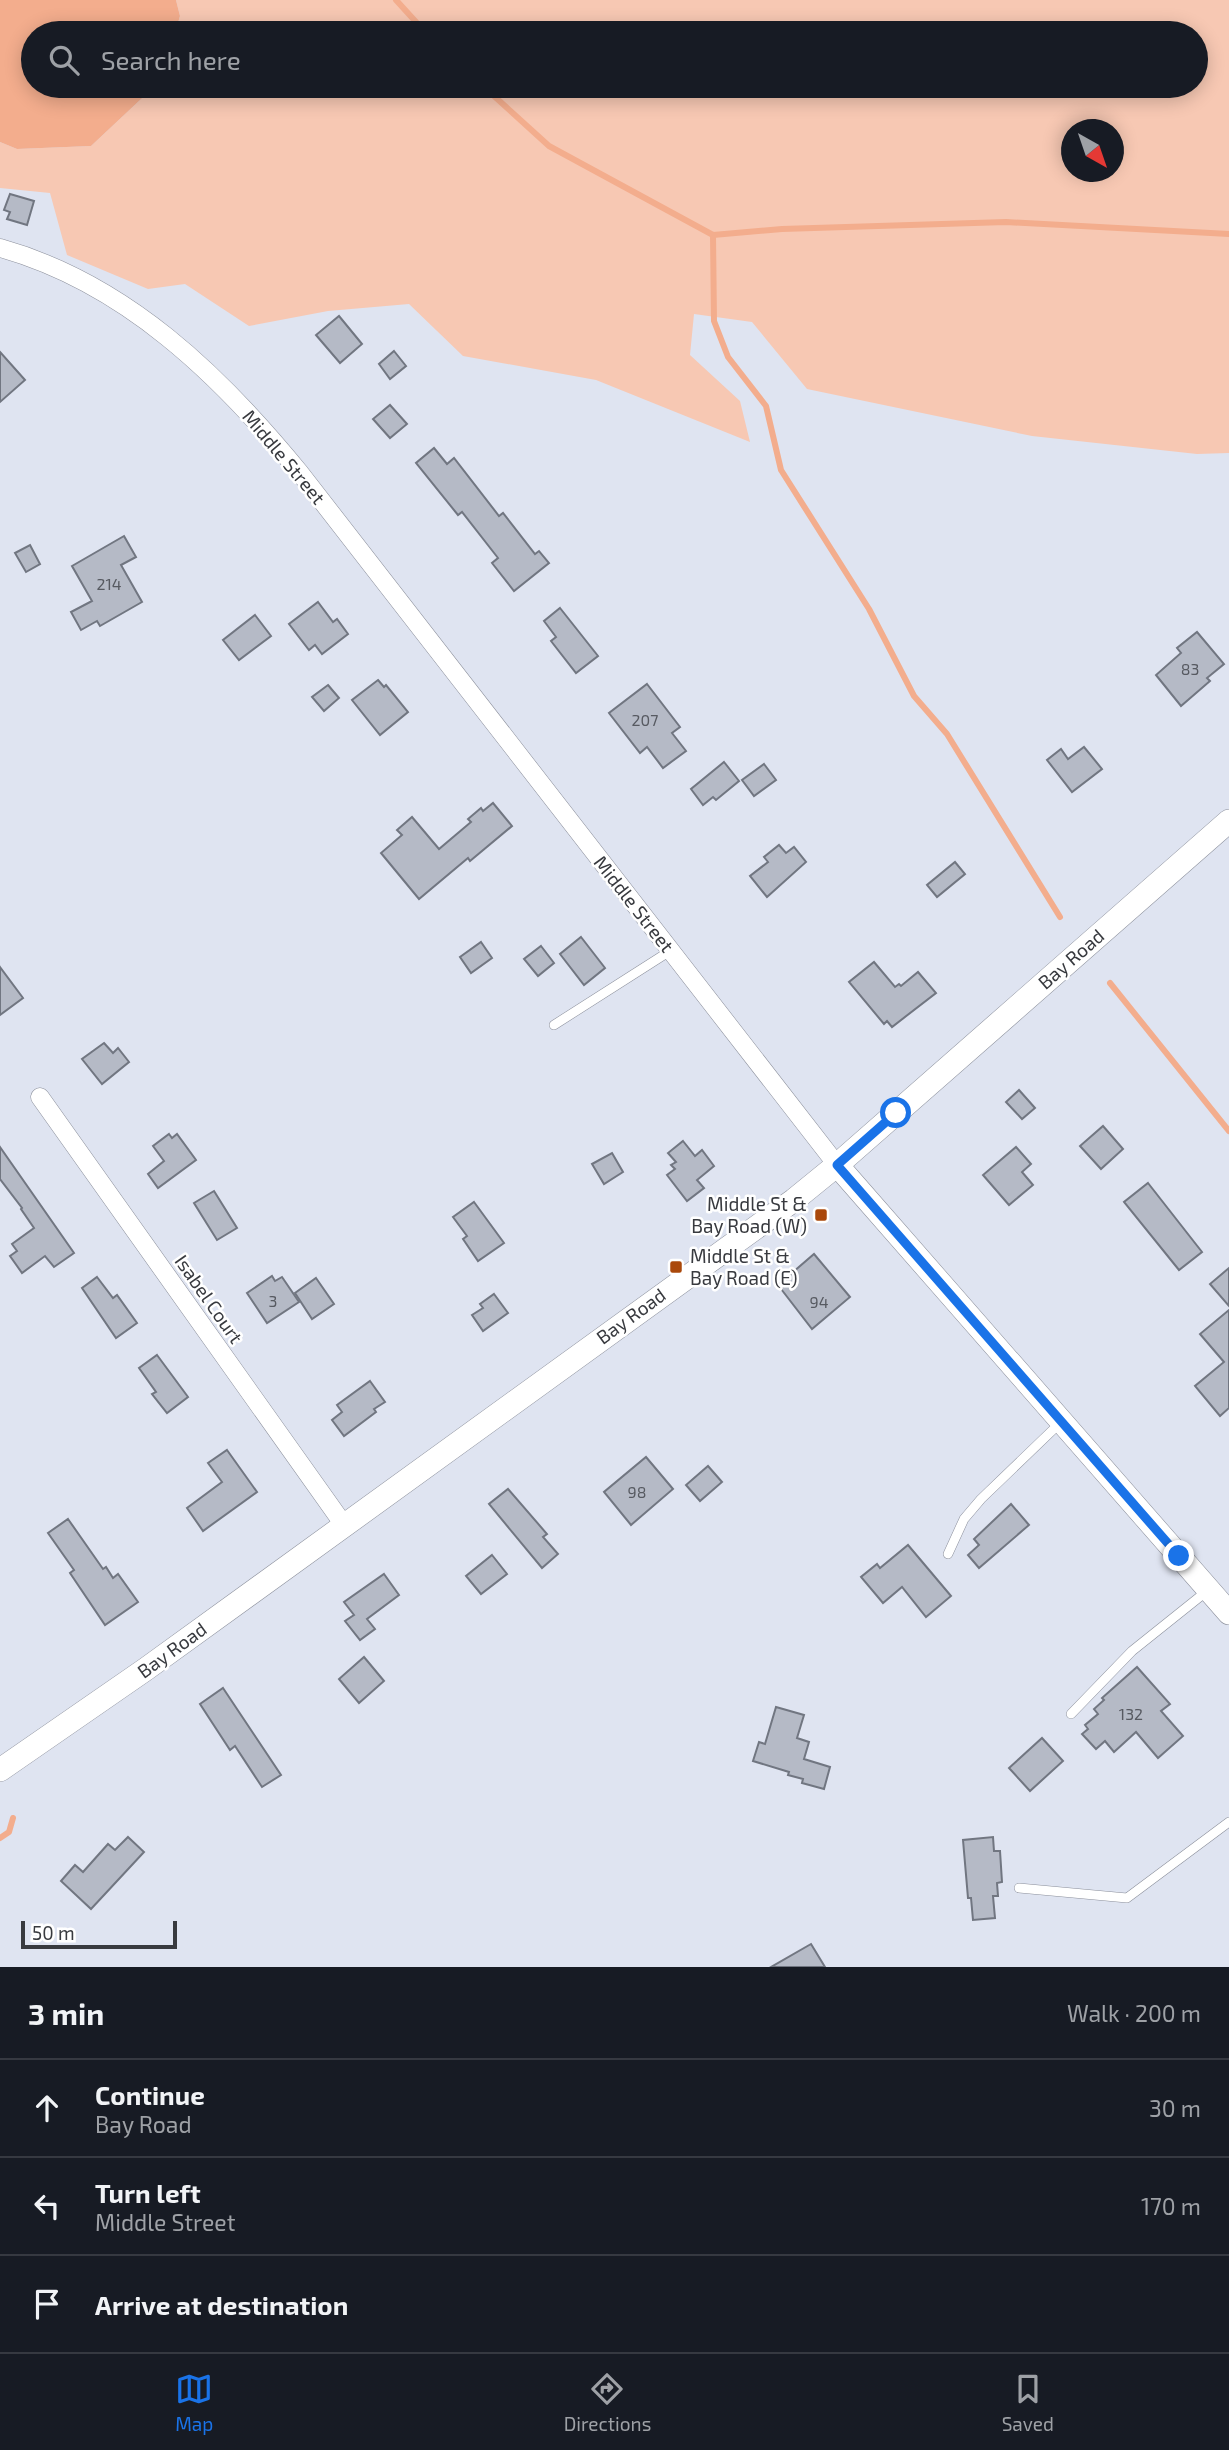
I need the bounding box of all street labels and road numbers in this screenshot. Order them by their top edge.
street label: Middle Street [238,405,330,509]
street label: Middle Street [590,851,679,956]
street label: Bay Road [1033,924,1108,993]
street label: Isabel Court [171,1250,248,1347]
street label: Bay Road [592,1283,670,1348]
street label: Bay Road [133,1617,211,1682]

